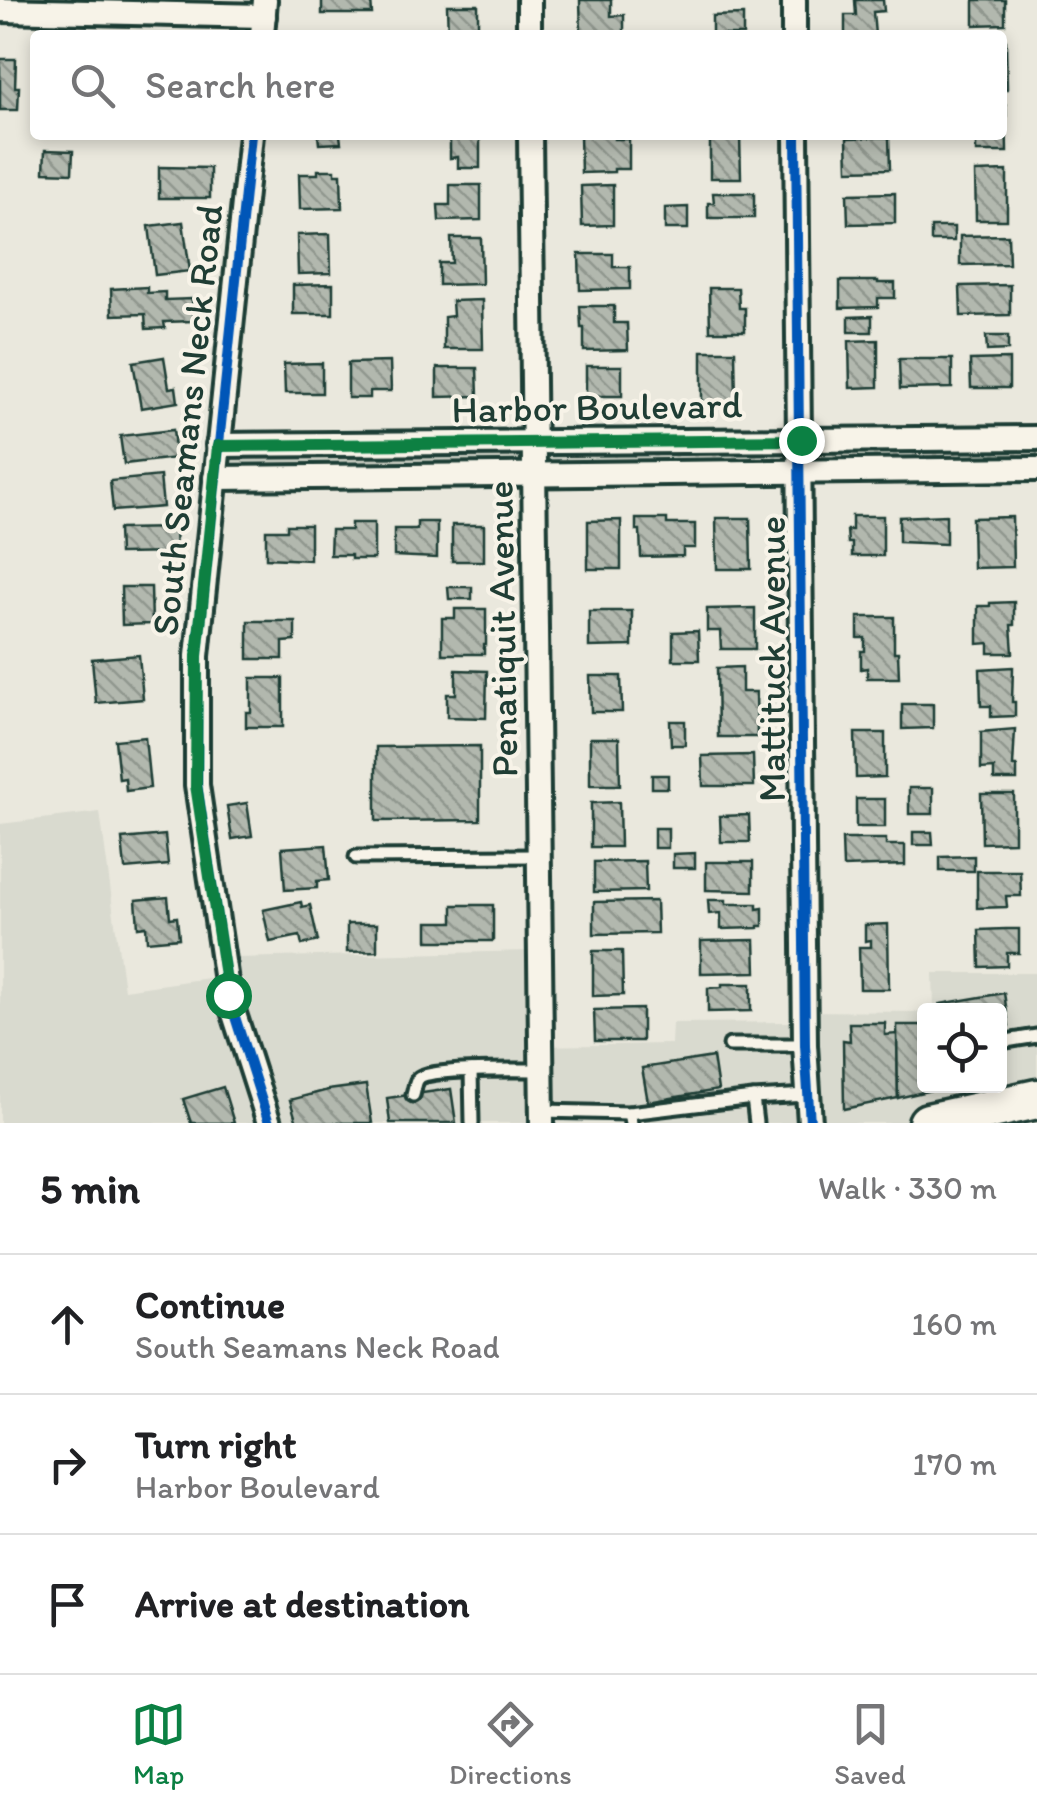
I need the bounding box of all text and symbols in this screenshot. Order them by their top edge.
search box [30,30,1007,140]
icon: search [65,58,120,113]
text: Search here [145,62,336,108]
street label: South Seamans Neck Road [141,202,233,638]
street label: Harbor Boulevard [451,381,743,433]
route end [779,418,825,464]
street label: Penatiquit Avenue [476,480,528,778]
street label: Mattituck Avenue [749,516,795,802]
route start [206,973,252,1019]
map controls [917,1003,1007,1093]
button: locate [917,1003,1007,1093]
text: 5 min [40,1163,140,1214]
text: Walk · 330 m [818,1169,997,1207]
text: Continue [135,1282,285,1328]
icon: ahead [40,1297,95,1352]
text: 160 m [911,1305,997,1343]
text: South Seamans Neck Road [135,1328,500,1366]
text: Turn right [135,1422,297,1468]
icon: right [40,1437,95,1492]
text: 170 m [912,1445,997,1483]
text: Harbor Boulevard [135,1468,380,1506]
icon: arrive [40,1577,95,1632]
text: Arrive at destination [135,1581,470,1627]
tab: Map [131,1697,186,1791]
tab: Directions [449,1697,572,1791]
tab: Saved [834,1697,906,1791]

